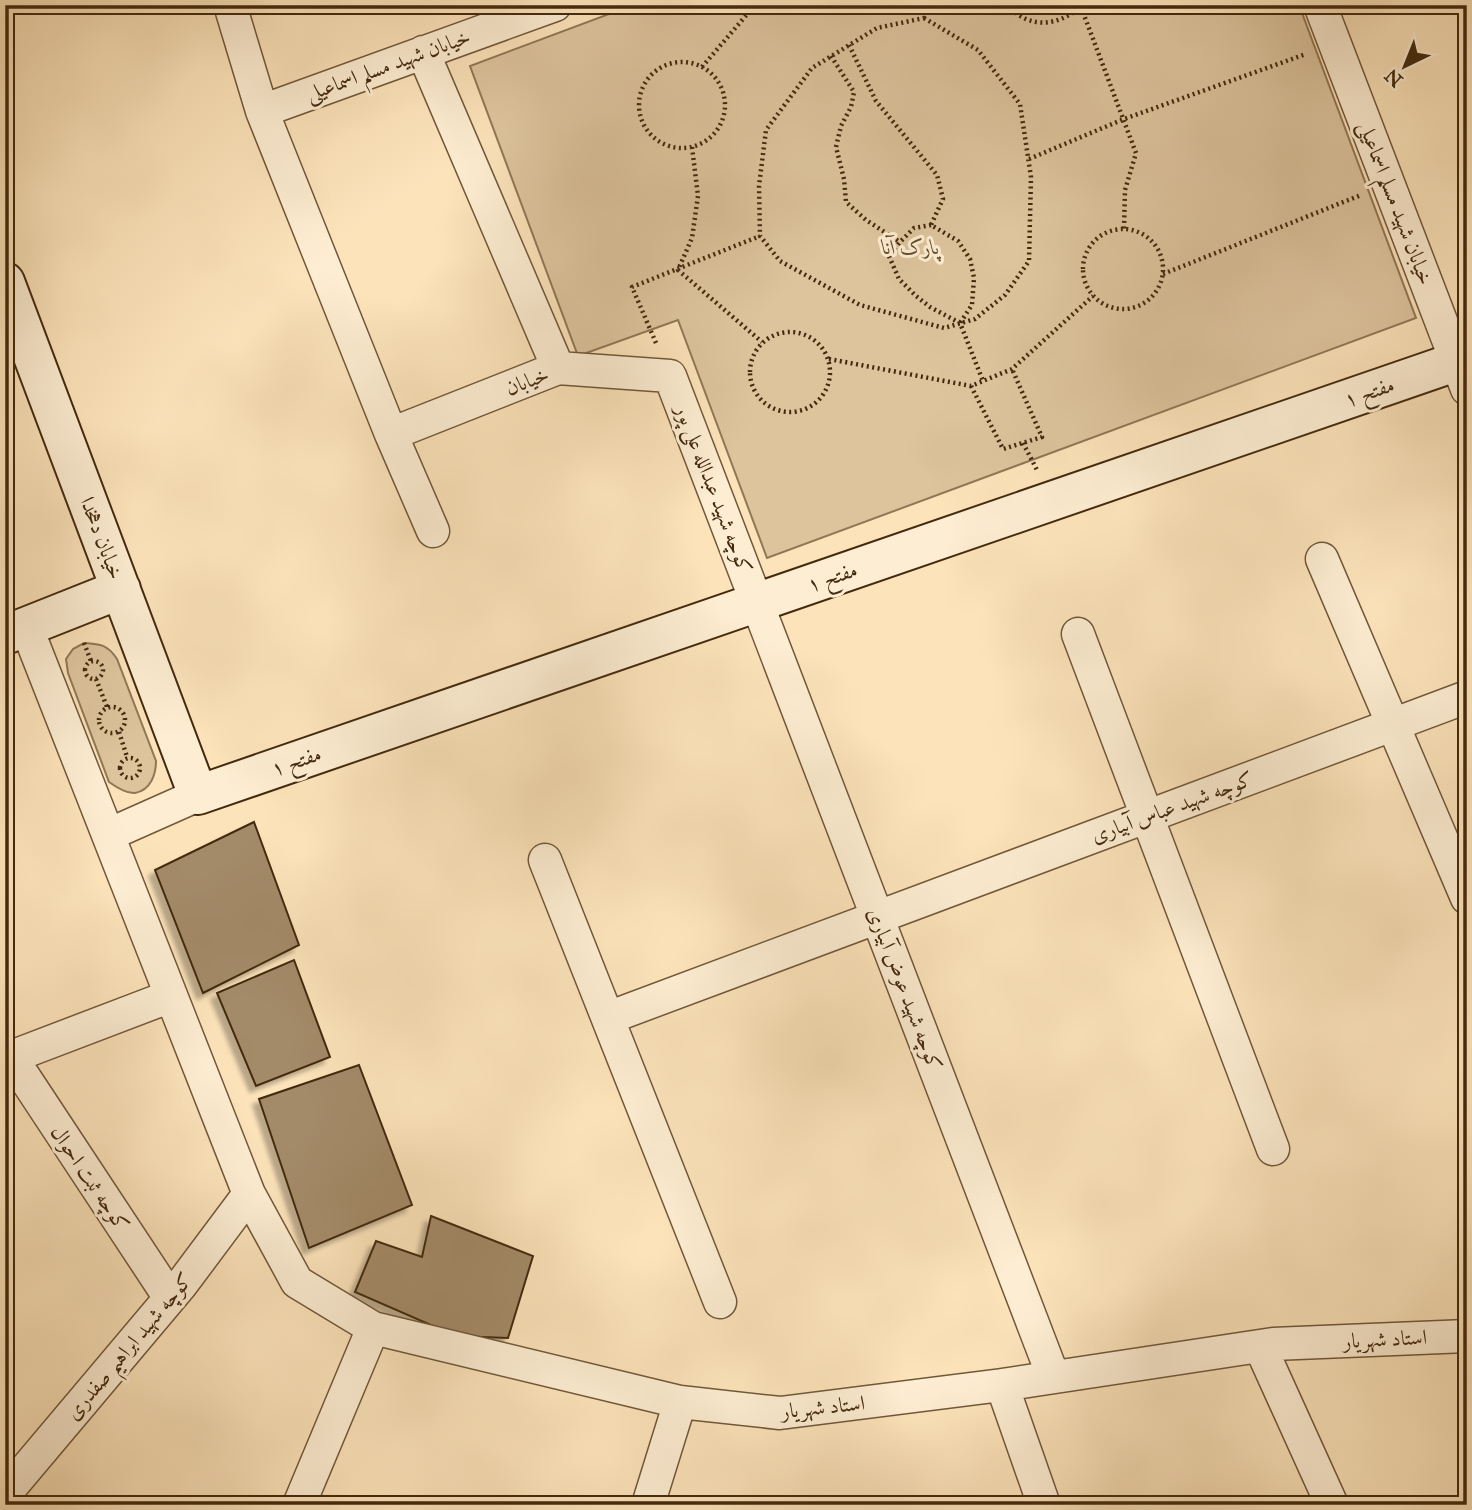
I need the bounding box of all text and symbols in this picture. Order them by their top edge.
street label: خیابان شهید مسلم اسماعیلی [302,23,477,114]
north arrow [1370,32,1440,102]
text: N [1380,64,1407,92]
street label: خیابان شهید مسلم اسماعیلی [1345,117,1439,291]
park label: پارک آنا [880,234,942,262]
street label: خیابان [502,361,552,401]
street label: مفتح ۱ [1340,371,1400,418]
street label: کوچه شهید عبدالله علی پور [666,399,758,578]
street label: خیابان دهخدا [74,493,130,583]
street label: مفتح ۱ [803,556,863,603]
street label: مفتح ۱ [267,740,327,787]
street label: کوچه شهید عباس آبیاری [1087,766,1257,849]
street label: کوچه شهید عوض آبیاری [861,904,948,1075]
street label: کوچه ثبت احوال [44,1120,135,1237]
street label: کوچه شهید ابراهیم صفدری [60,1267,204,1430]
street label: استاد شهریار [1340,1324,1428,1355]
street label: استاد شهریار [778,1390,866,1426]

